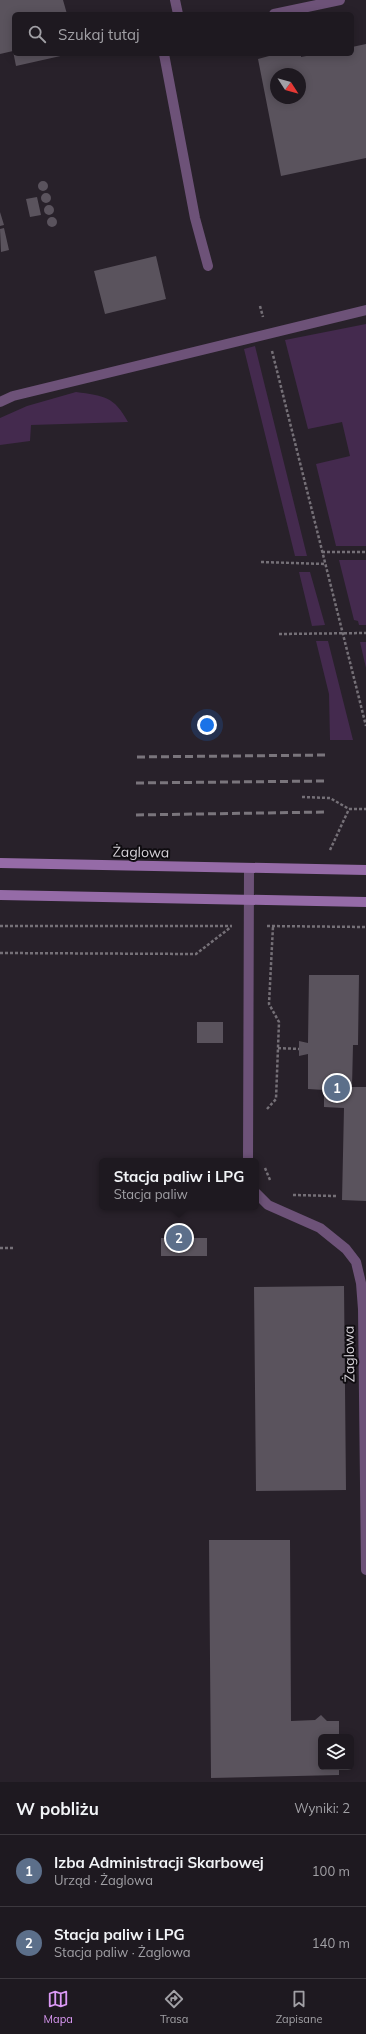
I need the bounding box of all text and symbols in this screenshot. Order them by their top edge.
search box [12,12,354,56]
icon: search [26,23,48,45]
text: Szukaj tutaj [58,25,140,44]
north arrow [270,68,306,104]
your location [197,715,217,735]
street label: Żaglowa [112,843,170,861]
pin: 1 [324,1073,350,1103]
popup [99,1158,259,1210]
text: Stacja paliw i LPG [114,1167,244,1186]
text: Stacja paliw [114,1186,188,1202]
pin: 2 [166,1223,192,1253]
street label: Żaglowa [340,1325,358,1383]
map controls [318,1734,354,1770]
button: layers [318,1734,354,1770]
text: W pobliżu [16,1798,99,1819]
text: Wyniki: 2 [294,1800,350,1816]
text: Izba Administracji Skarbowej [54,1853,264,1872]
text: 1 [25,1863,33,1879]
text: 100 m [312,1863,350,1879]
text: Urząd · Żaglowa [54,1872,153,1888]
text: Stacja paliw i LPG [54,1925,185,1944]
text: 2 [25,1935,33,1951]
text: 140 m [312,1935,350,1951]
text: Stacja paliw · Żaglowa [54,1944,191,1960]
tab: Mapa [44,1988,73,2026]
tab: Trasa [160,1988,188,2026]
tab: Zapisane [276,1988,322,2026]

